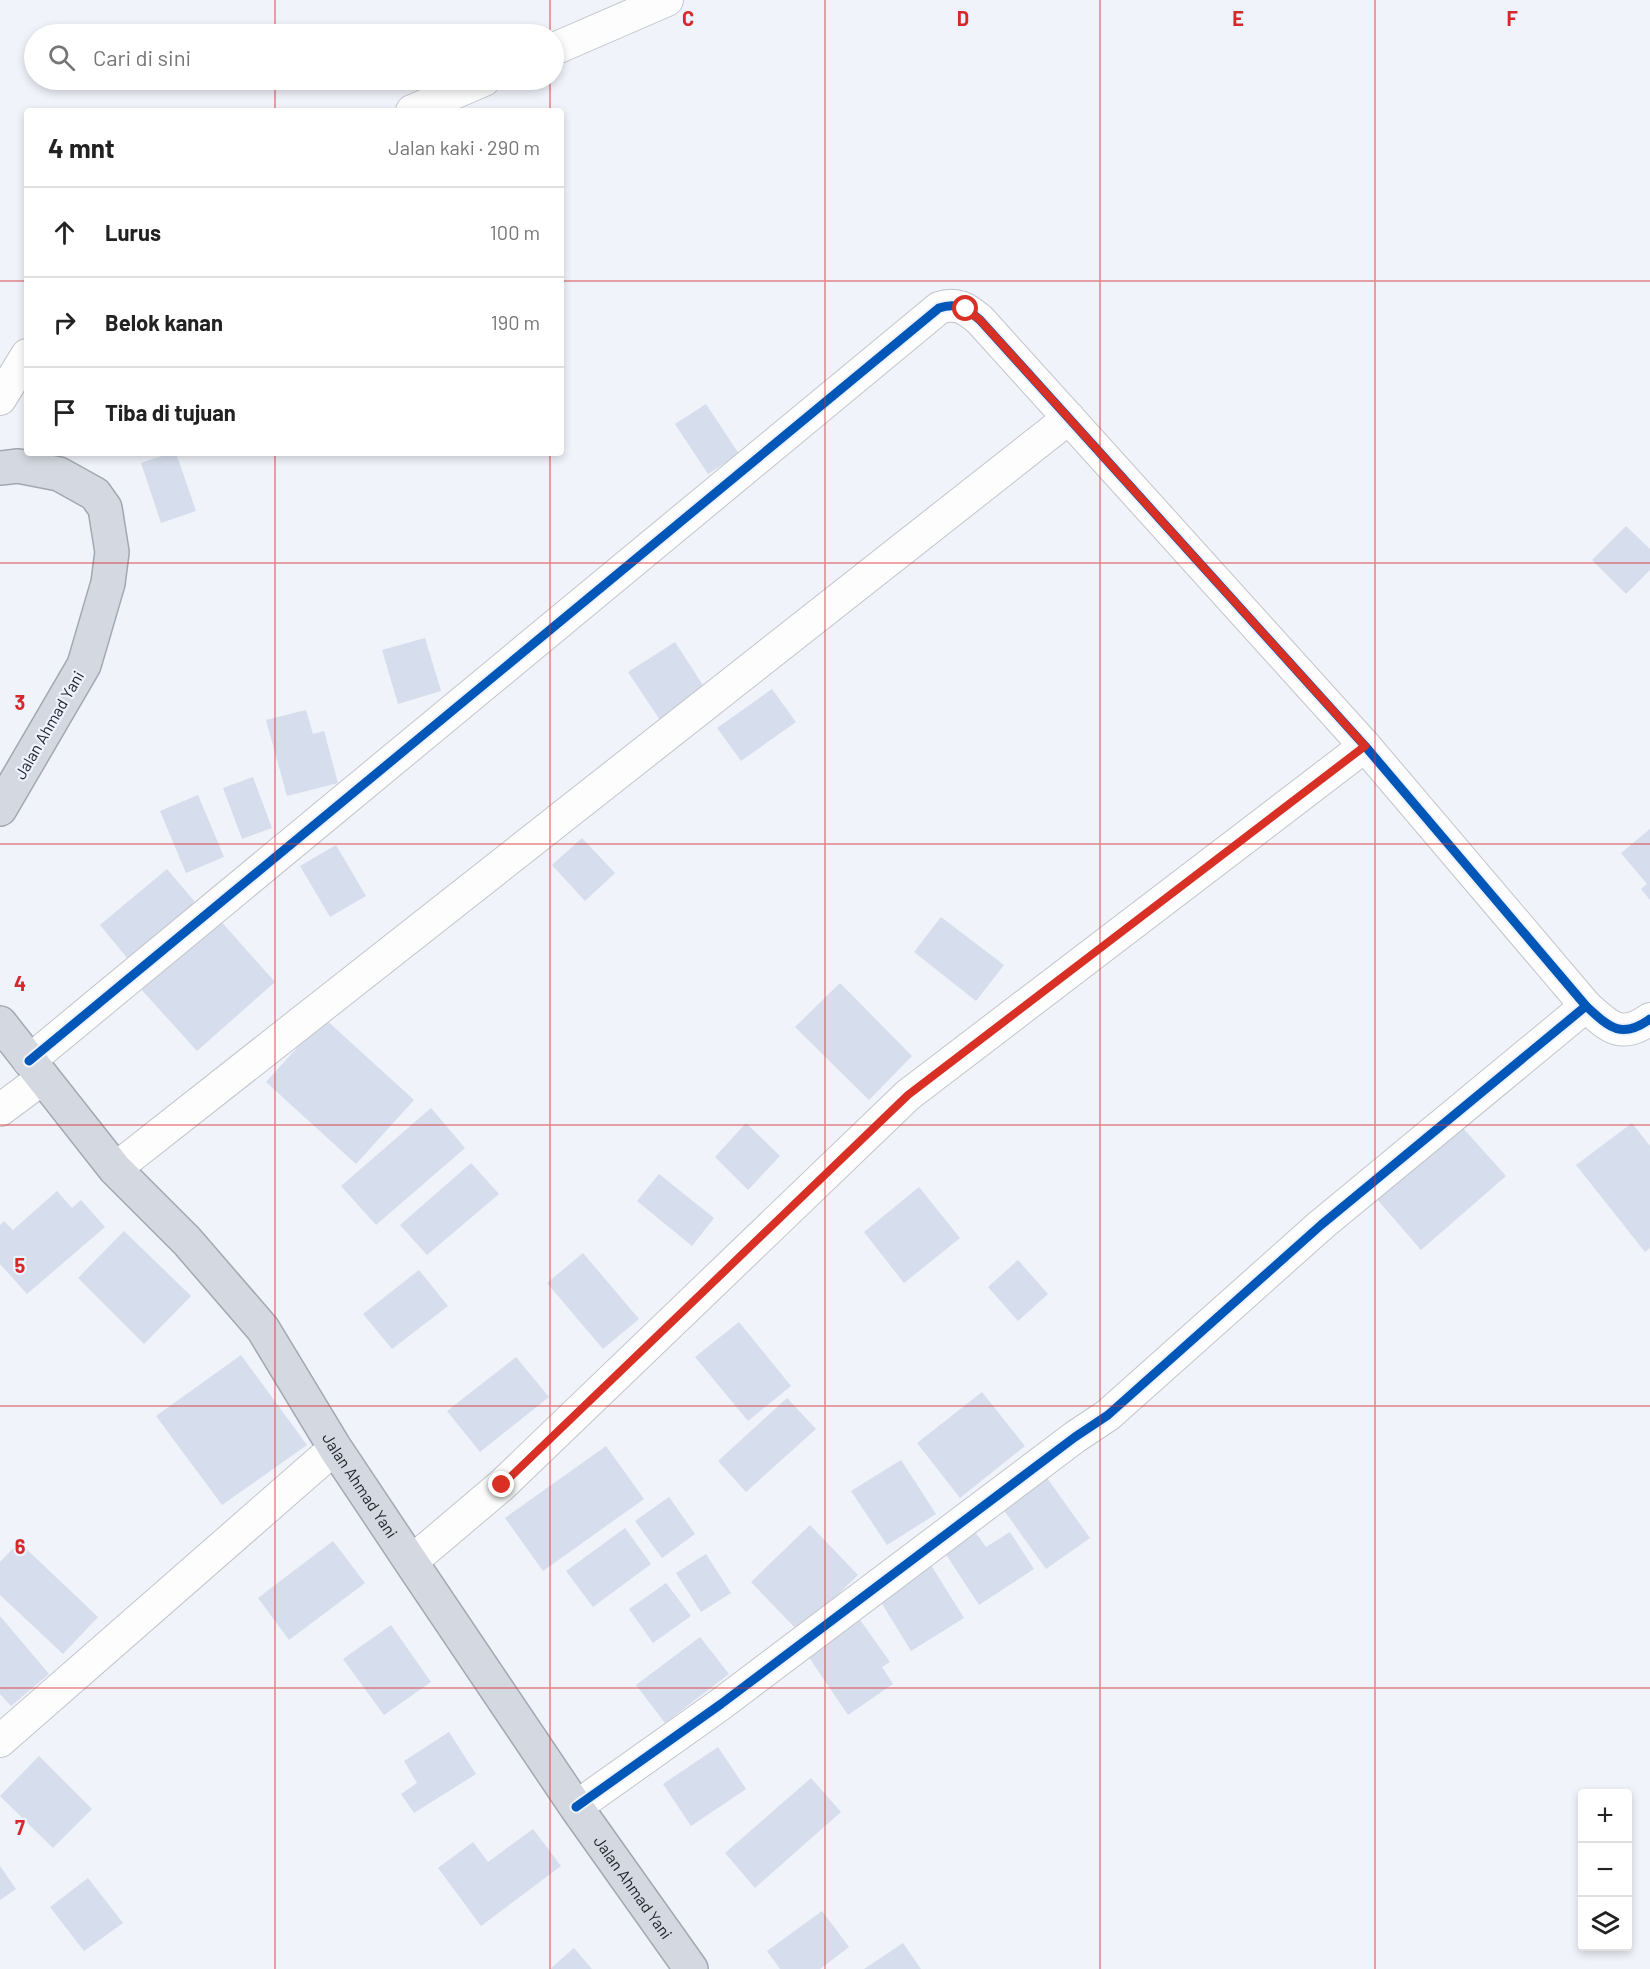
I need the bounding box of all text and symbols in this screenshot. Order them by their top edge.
text: C [682,6,694,30]
text: D [957,6,969,30]
text: E [1232,6,1244,30]
text: F [1506,6,1518,30]
search box [24,24,564,90]
icon: search [45,41,78,74]
text: Cari di sini [93,44,191,70]
text: 4 mnt [48,132,115,163]
text: Jalan kaki · 290 m [388,135,540,159]
icon: ahead [48,216,81,249]
text: Lurus [105,219,161,245]
text: 100 m [490,220,540,244]
route start [952,295,978,321]
icon: right [48,306,81,339]
text: Belok kanan [105,309,223,335]
text: 190 m [491,310,540,334]
icon: arrive [48,396,81,429]
text: Tiba di tujuan [105,399,236,425]
street label: Jalan Ahmad Yani [10,667,87,782]
text: 3 [15,690,25,714]
text: 4 [14,971,26,995]
text: 5 [15,1253,26,1277]
street label: Jalan Ahmad Yani [319,1429,402,1541]
route end [488,1471,514,1497]
text: 6 [15,1534,26,1558]
map controls [1578,1789,1632,1951]
button: + [1578,1789,1632,1843]
text: 7 [15,1815,25,1839]
street label: Jalan Ahmad Yani [590,1832,677,1942]
button: − [1578,1843,1632,1897]
button: layers [1578,1897,1632,1951]

